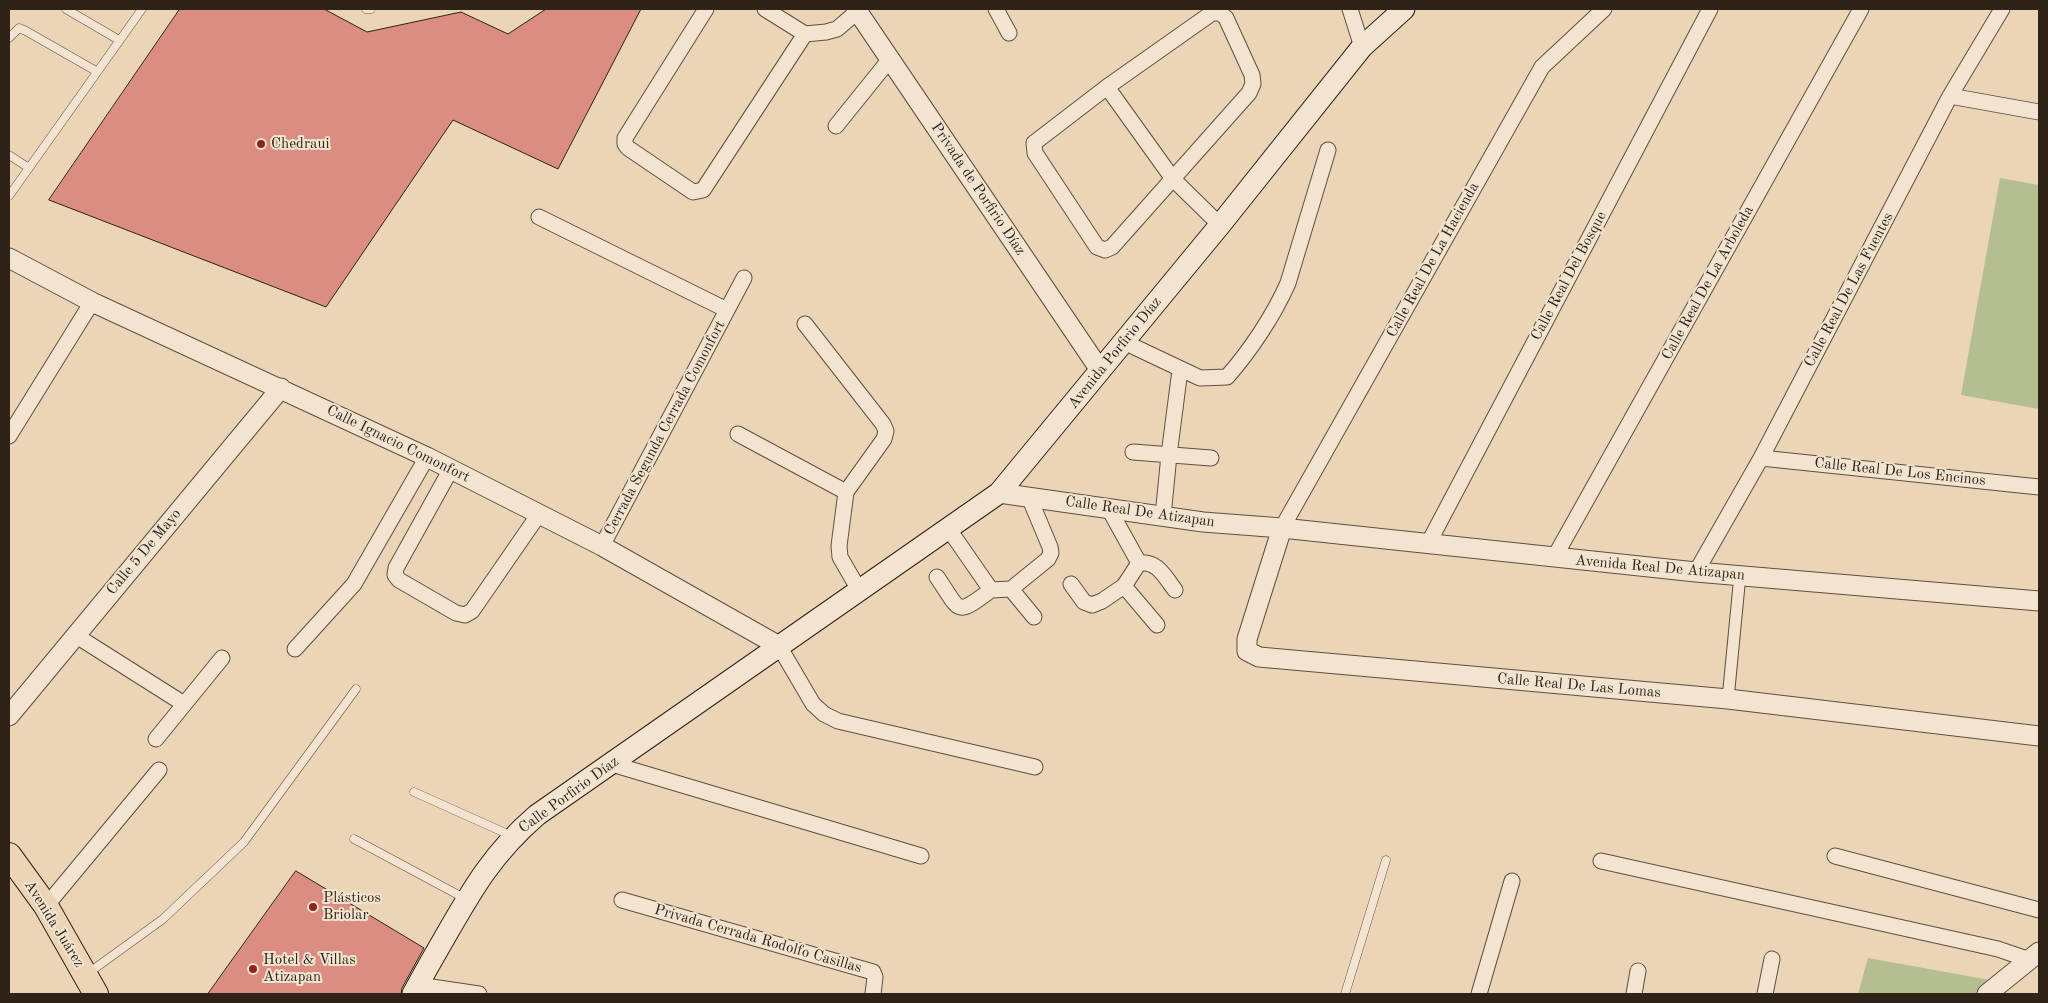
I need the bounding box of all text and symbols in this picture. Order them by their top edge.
street label: Privada de Porfirio Díaz [927,119,1029,259]
place label: Chedraui [271,135,330,153]
marker: Chedraui [255,138,267,150]
street label: Calle Real De La Hacienda [1383,179,1483,341]
street label: Calle Real De La Arboleda [1658,203,1758,363]
street label: Calle Real Del Bosque [1527,208,1611,344]
street label: Calle Real De Las Fuentes [1801,210,1897,370]
street label: Avenida Porfirio Díaz [1064,293,1166,413]
street label: Cerrada Segunda Cerrada Comonfort [601,317,729,539]
street label: Calle Ignacio Comonfort [323,401,473,487]
street label: Calle Real De Los Encinos [1814,454,1986,490]
street label: Calle Real De Atizapan [1064,493,1216,531]
street label: Calle 5 De Mayo [103,505,185,599]
street label: Avenida Real De Atizapan [1574,552,1746,584]
street label: Calle Real De Las Lomas [1496,670,1662,702]
street label: Calle Porfirio Díaz [515,753,623,837]
street label: Avenida Juárez [20,877,88,971]
place label: Plásticos Briolar [323,889,381,924]
marker: Plásticos Briolar [307,901,319,913]
street label: Privada Cerrada Rodolfo Casillas [652,901,864,977]
place label: Hotel & Villas Atizapan [263,951,356,986]
marker: Hotel & Villas Atizapan [247,963,259,975]

